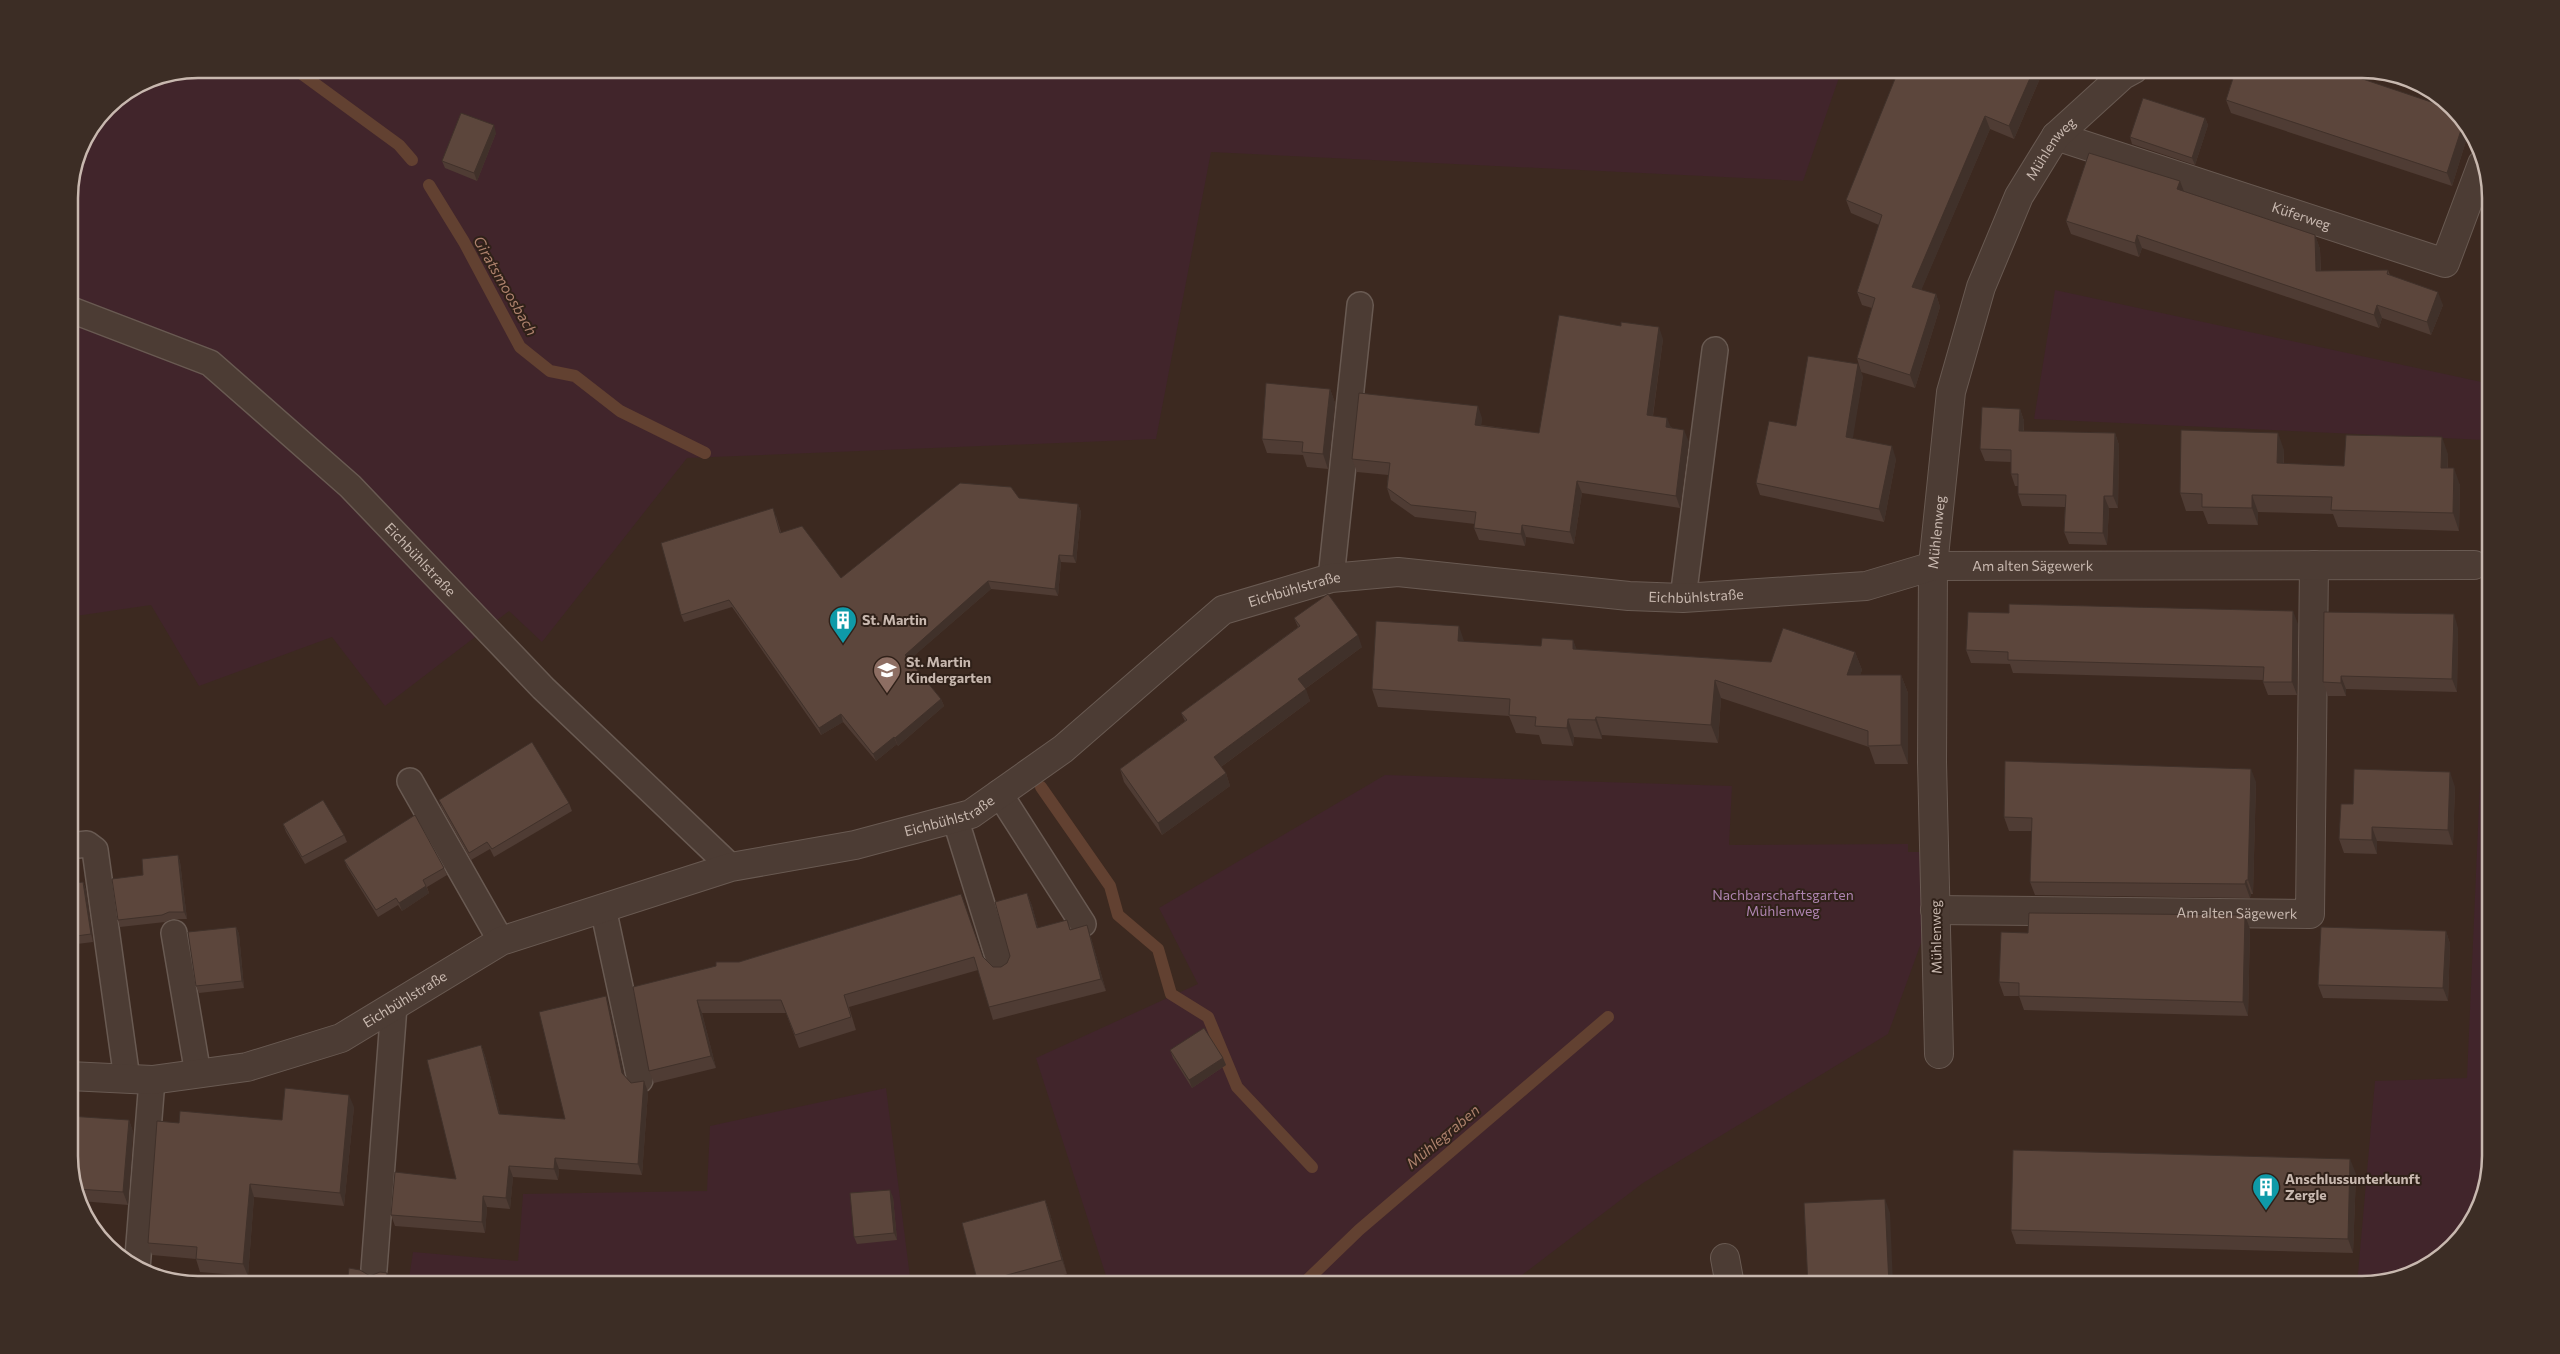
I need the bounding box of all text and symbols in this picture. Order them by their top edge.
street label: Mühlenweg [2022,113,2079,183]
street label: Küferweg [2270,198,2334,233]
water label: Giratsmoosbach [470,233,542,338]
street label: Mühlenweg [1924,494,1948,570]
street label: Eichbühlstraße [382,519,460,599]
street label: Am alten Sägewerk [1972,557,2094,574]
street label: Eichbühlstraße [1246,568,1341,610]
street label: Eichbühlstraße [1648,585,1744,606]
building icon: St. Martin [828,605,858,644]
place label: St. Martin [862,611,927,628]
place label: St. Martin Kindergarten [906,653,991,686]
school or university icon: St. Martin Kindergarten [872,655,902,694]
street label: Eichbühlstraße [902,791,997,839]
park label: Nachbarschaftsgarten Mühlenweg [1712,886,1854,919]
street label: Mühlenweg [1926,899,1945,974]
street label: Am alten Sägewerk [2176,904,2298,922]
street label: Eichbühlstraße [359,967,450,1031]
water label: Mühlegraben [1402,1100,1483,1172]
place label: Anschlussunterkunft Zergle [2285,1170,2420,1203]
building icon: Anschlussunterkunft Zergle [2251,1172,2281,1211]

